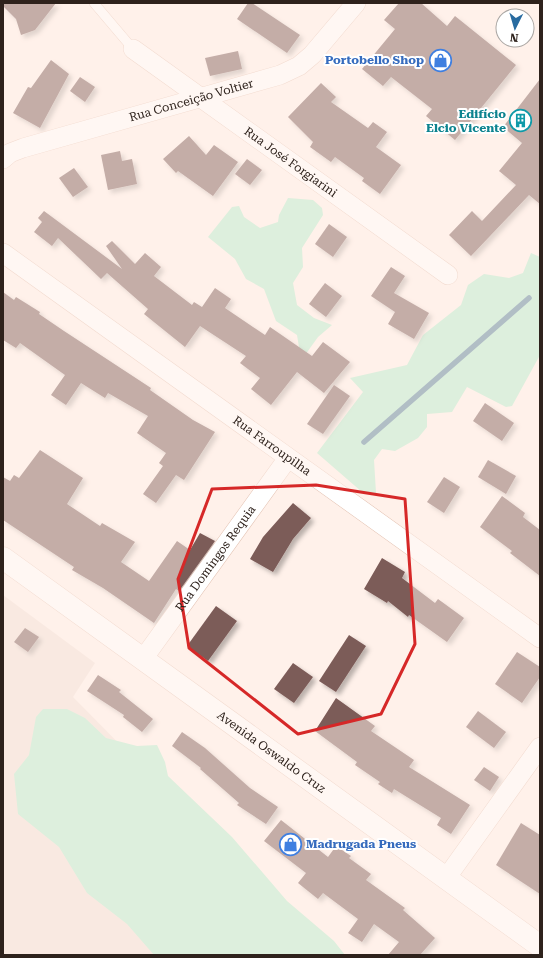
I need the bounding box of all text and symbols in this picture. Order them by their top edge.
north arrow [495,8,535,48]
text: N [509,31,519,44]
shop icon: Portobello Shop [427,47,453,73]
place label: Portobello Shop [325,53,424,67]
street label: Rua Conceição Voltier [128,76,255,124]
place label: Edifício Elcio Vicente [426,107,506,135]
building icon: Edifício Elcio Vicente [508,108,534,134]
street label: Rua José Forgiarini [242,124,340,200]
street label: Rua Farroupilha [230,413,314,479]
street label: Rua Domingos Requia [173,502,259,614]
street label: Avenida Oswaldo Cruz [214,708,328,796]
shop icon: Madrugada Pneus [277,831,303,857]
place label: Madrugada Pneus [306,837,416,851]

